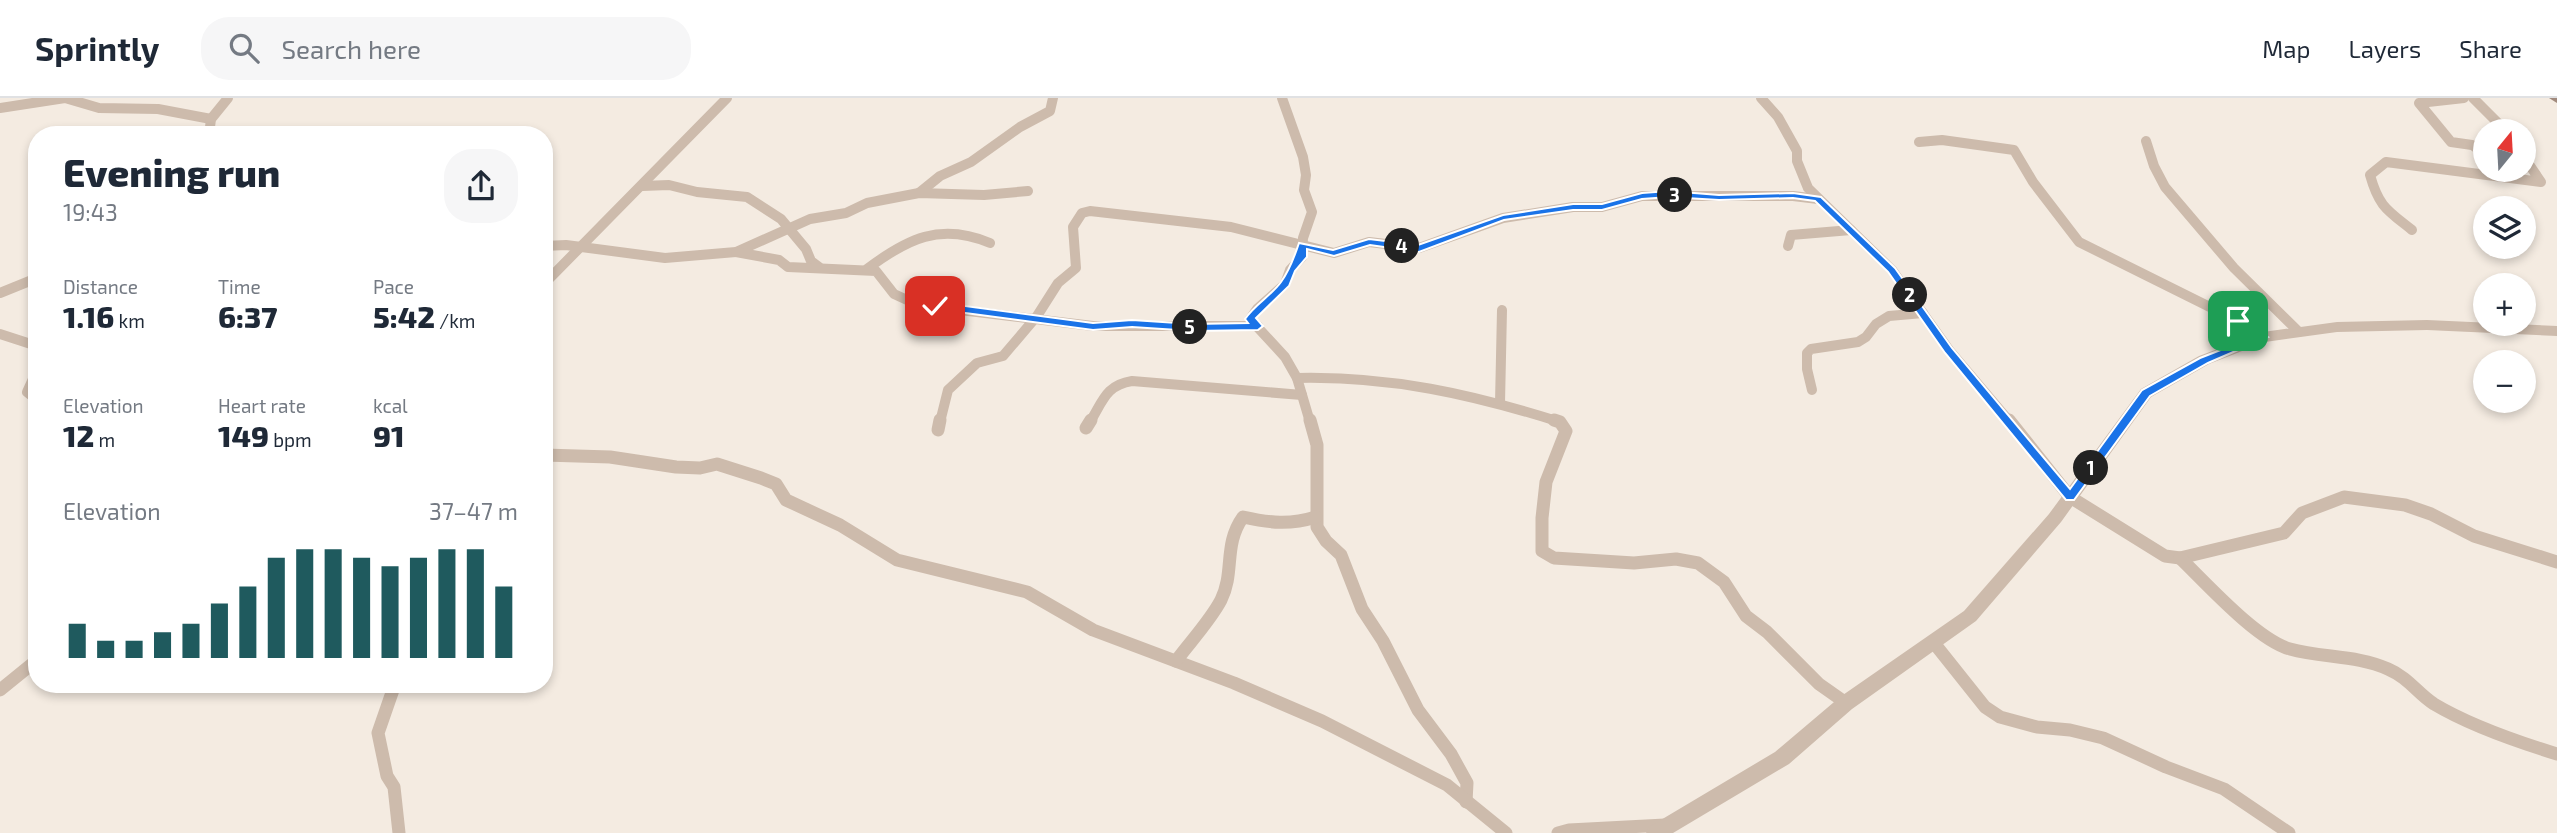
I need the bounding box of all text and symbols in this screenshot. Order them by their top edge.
search box [201,17,691,80]
text: Sprintly [35,28,159,68]
icon: search [225,29,263,67]
text: Search here [281,33,421,64]
text: Map [2262,34,2310,63]
text: Layers [2348,34,2421,63]
text: Share [2459,34,2522,63]
north arrow [2473,119,2536,182]
map controls [2473,119,2536,413]
text: Evening run [63,149,280,195]
button: share [444,149,518,223]
pin: 3 [1658,178,1692,212]
text: 3 [1669,183,1680,206]
button: layers [2473,196,2536,259]
text: 19:43 [63,198,118,226]
pin: 4 [1384,228,1420,264]
text: 4 [1395,234,1408,257]
button: + [2473,273,2536,336]
text: Distance [63,275,138,298]
text: Time [218,275,261,298]
text: Pace [373,275,414,298]
pin [905,276,965,336]
pin: 2 [1892,278,1927,312]
text: 2 [1904,283,1915,306]
icon: check [916,287,954,325]
pin [2208,291,2268,351]
text: 1.16 [63,298,114,334]
text: 6:37 [218,298,277,334]
text: 5:42 [373,298,435,334]
icon: arrive [2219,302,2257,340]
text: km [114,309,145,332]
text: /km [435,309,475,332]
pin: 5 [1172,310,1208,344]
text: 5 [1184,315,1195,338]
button: − [2473,350,2536,413]
text: Elevation [63,394,144,417]
text: Heart rate [218,394,306,417]
text: kcal [373,394,408,417]
text: 12 [63,417,94,453]
text: 149 [218,417,269,453]
text: 91 [373,417,405,453]
text: m [94,428,115,451]
text: bpm [269,428,312,451]
pin: 1 [2074,450,2108,486]
text: 1 [2086,456,2095,479]
text: Elevation [63,497,161,525]
text: 37–47 m [429,497,518,525]

